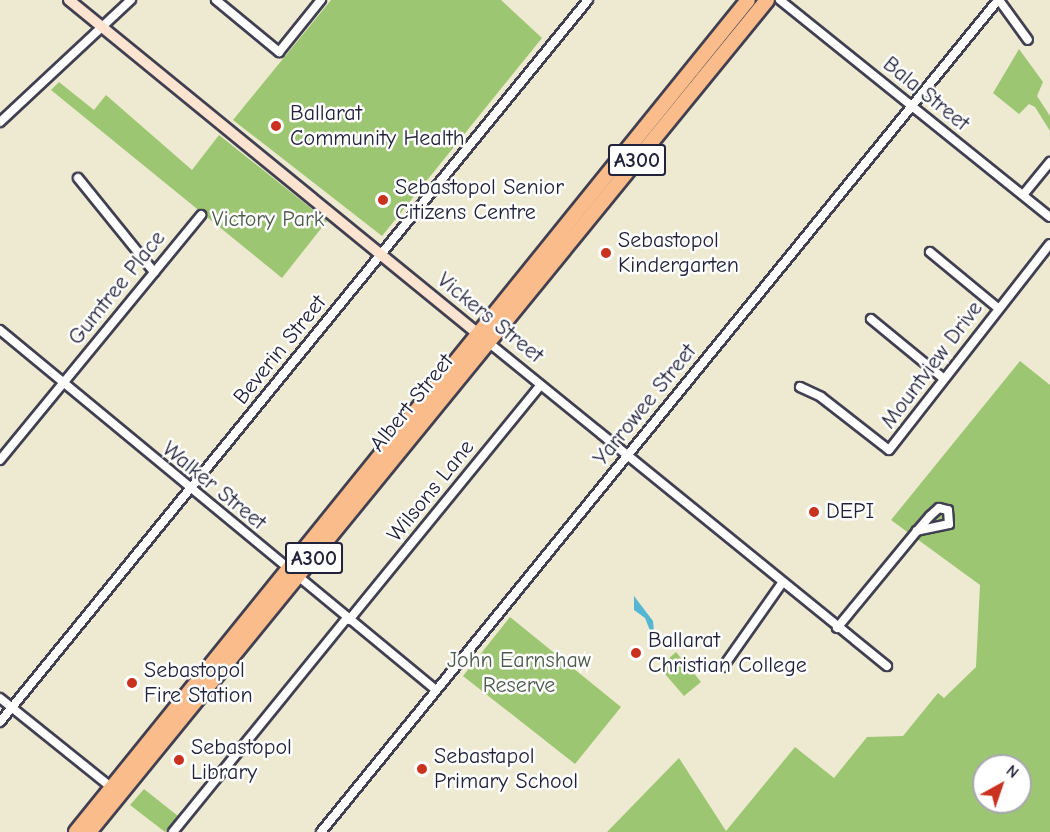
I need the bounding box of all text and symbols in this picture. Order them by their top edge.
street label: Bala Street [877,51,975,137]
place label: Ballarat Community Health [290,100,465,152]
marker: Ballarat Community Health [267,117,285,135]
road number: A300 [607,142,667,178]
place label: Sebastopol Senior Citizens Centre [395,174,564,226]
marker: Sebastopol Senior Citizens Centre [376,193,390,207]
park label: Victory Park [212,207,324,233]
street label: Gumtree Place [63,226,171,350]
place label: Sebastopol Kindergarten [618,227,739,278]
marker: Sebastopol Kindergarten [599,246,613,260]
street label: Vickers Street [432,267,548,369]
street label: Beverin Street [228,290,332,410]
street label: Mountview Drive [875,296,989,434]
street label: Yarrowee Street [588,339,702,471]
street label: Albert Street [365,349,459,457]
street label: Wilsons Lane [382,435,480,547]
street label: Walker Street [157,436,271,536]
place label: DEPI [826,499,874,525]
marker: DEPI [807,505,821,519]
road number: A300 [284,540,344,576]
place label: Ballarat Christian College [648,627,807,678]
marker: Ballarat Christian College [629,646,643,660]
park label: John Earnshaw Reserve [447,647,591,698]
place label: Sebastopol Fire Station [144,657,253,708]
marker: Sebastopol Fire Station [125,676,139,690]
place label: Sebastopol Library [191,734,292,786]
place label: Sebastapol Primary School [434,743,578,794]
marker: Sebastopol Library [172,753,186,767]
north arrow [972,754,1032,814]
text: N [1003,761,1022,782]
marker: Sebastapol Primary School [415,762,429,776]

